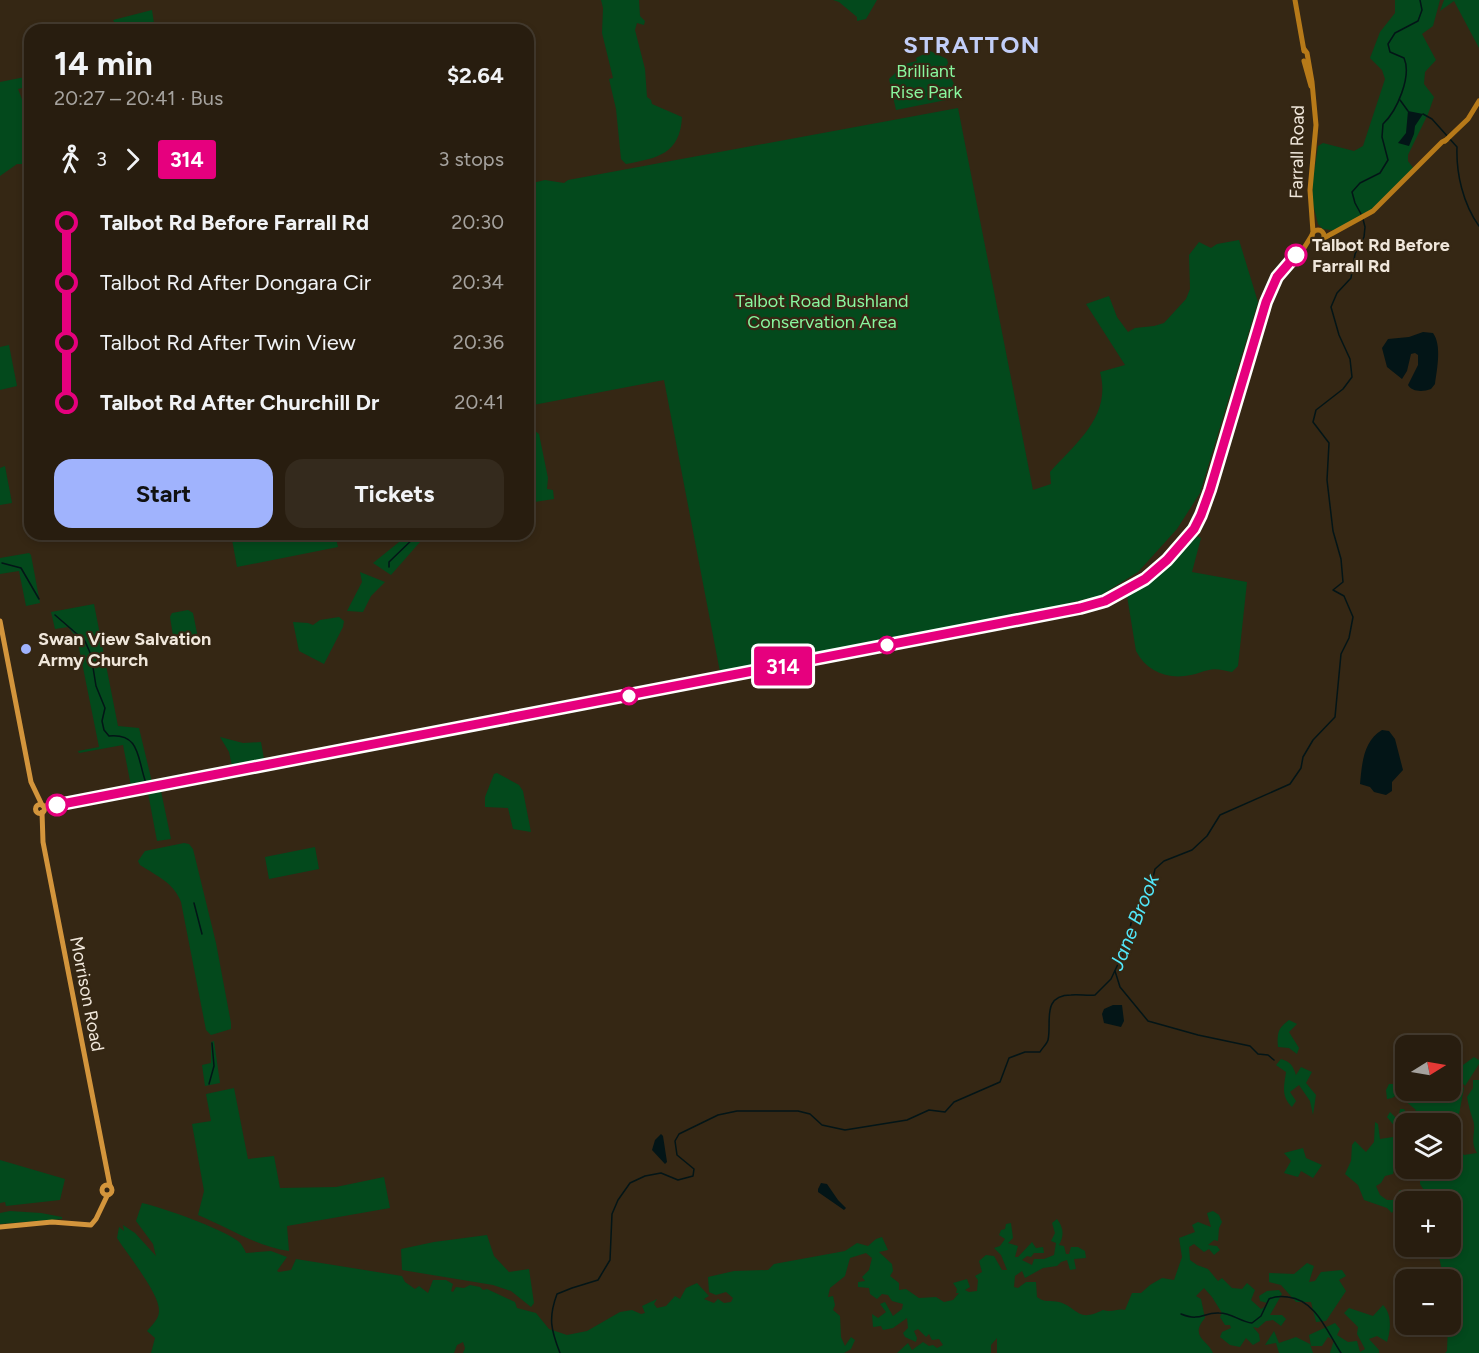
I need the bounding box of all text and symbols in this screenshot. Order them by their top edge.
district label: STRATTON [903,30,1041,59]
text: 14 min [54,44,153,83]
park label: Brilliant Rise Park [890,60,962,103]
text: $2.64 [447,62,504,89]
text: 20:27 – 20:41 · Bus [54,86,223,110]
street label: Farrall Road [1285,105,1309,199]
icon: walk [54,143,87,176]
icon: forward [116,143,149,176]
text: 3 [96,147,107,171]
text: 314 [170,147,204,172]
text: 3 stops [439,147,504,171]
text: Talbot Rd Before Farrall Rd [100,209,369,236]
text: 20:30 [451,210,504,234]
place label: Talbot Rd Before Farrall Rd [1312,234,1450,277]
marker: Talbot Rd Before Farrall Rd [1285,244,1307,266]
text: Talbot Rd After Dongara Cir [100,269,371,296]
text: 20:34 [452,270,504,294]
park label: Talbot Road Bushland Conservation Area [735,290,909,333]
text: Talbot Rd After Twin View [100,329,356,356]
text: 20:36 [453,330,504,354]
text: Talbot Rd After Churchill Dr [100,389,379,416]
text: 20:41 [454,390,504,414]
button: Start [54,459,273,528]
button: Tickets [285,459,504,528]
place label: Swan View Salvation Army Church [38,628,211,671]
unlabelled marker [878,636,896,654]
marker: Swan View Salvation Army Church [19,642,33,656]
line badge: 314 [748,646,818,686]
text: 314 [766,654,800,679]
unlabelled marker [620,687,638,705]
unlabelled marker [46,794,68,816]
water label: Jane Brook [1104,869,1165,974]
street label: Morrison Road [65,935,109,1053]
north arrow [1395,1035,1461,1101]
map controls [1395,1035,1461,1335]
button: layers [1395,1113,1461,1179]
button: + [1395,1191,1461,1257]
button: − [1395,1269,1461,1335]

